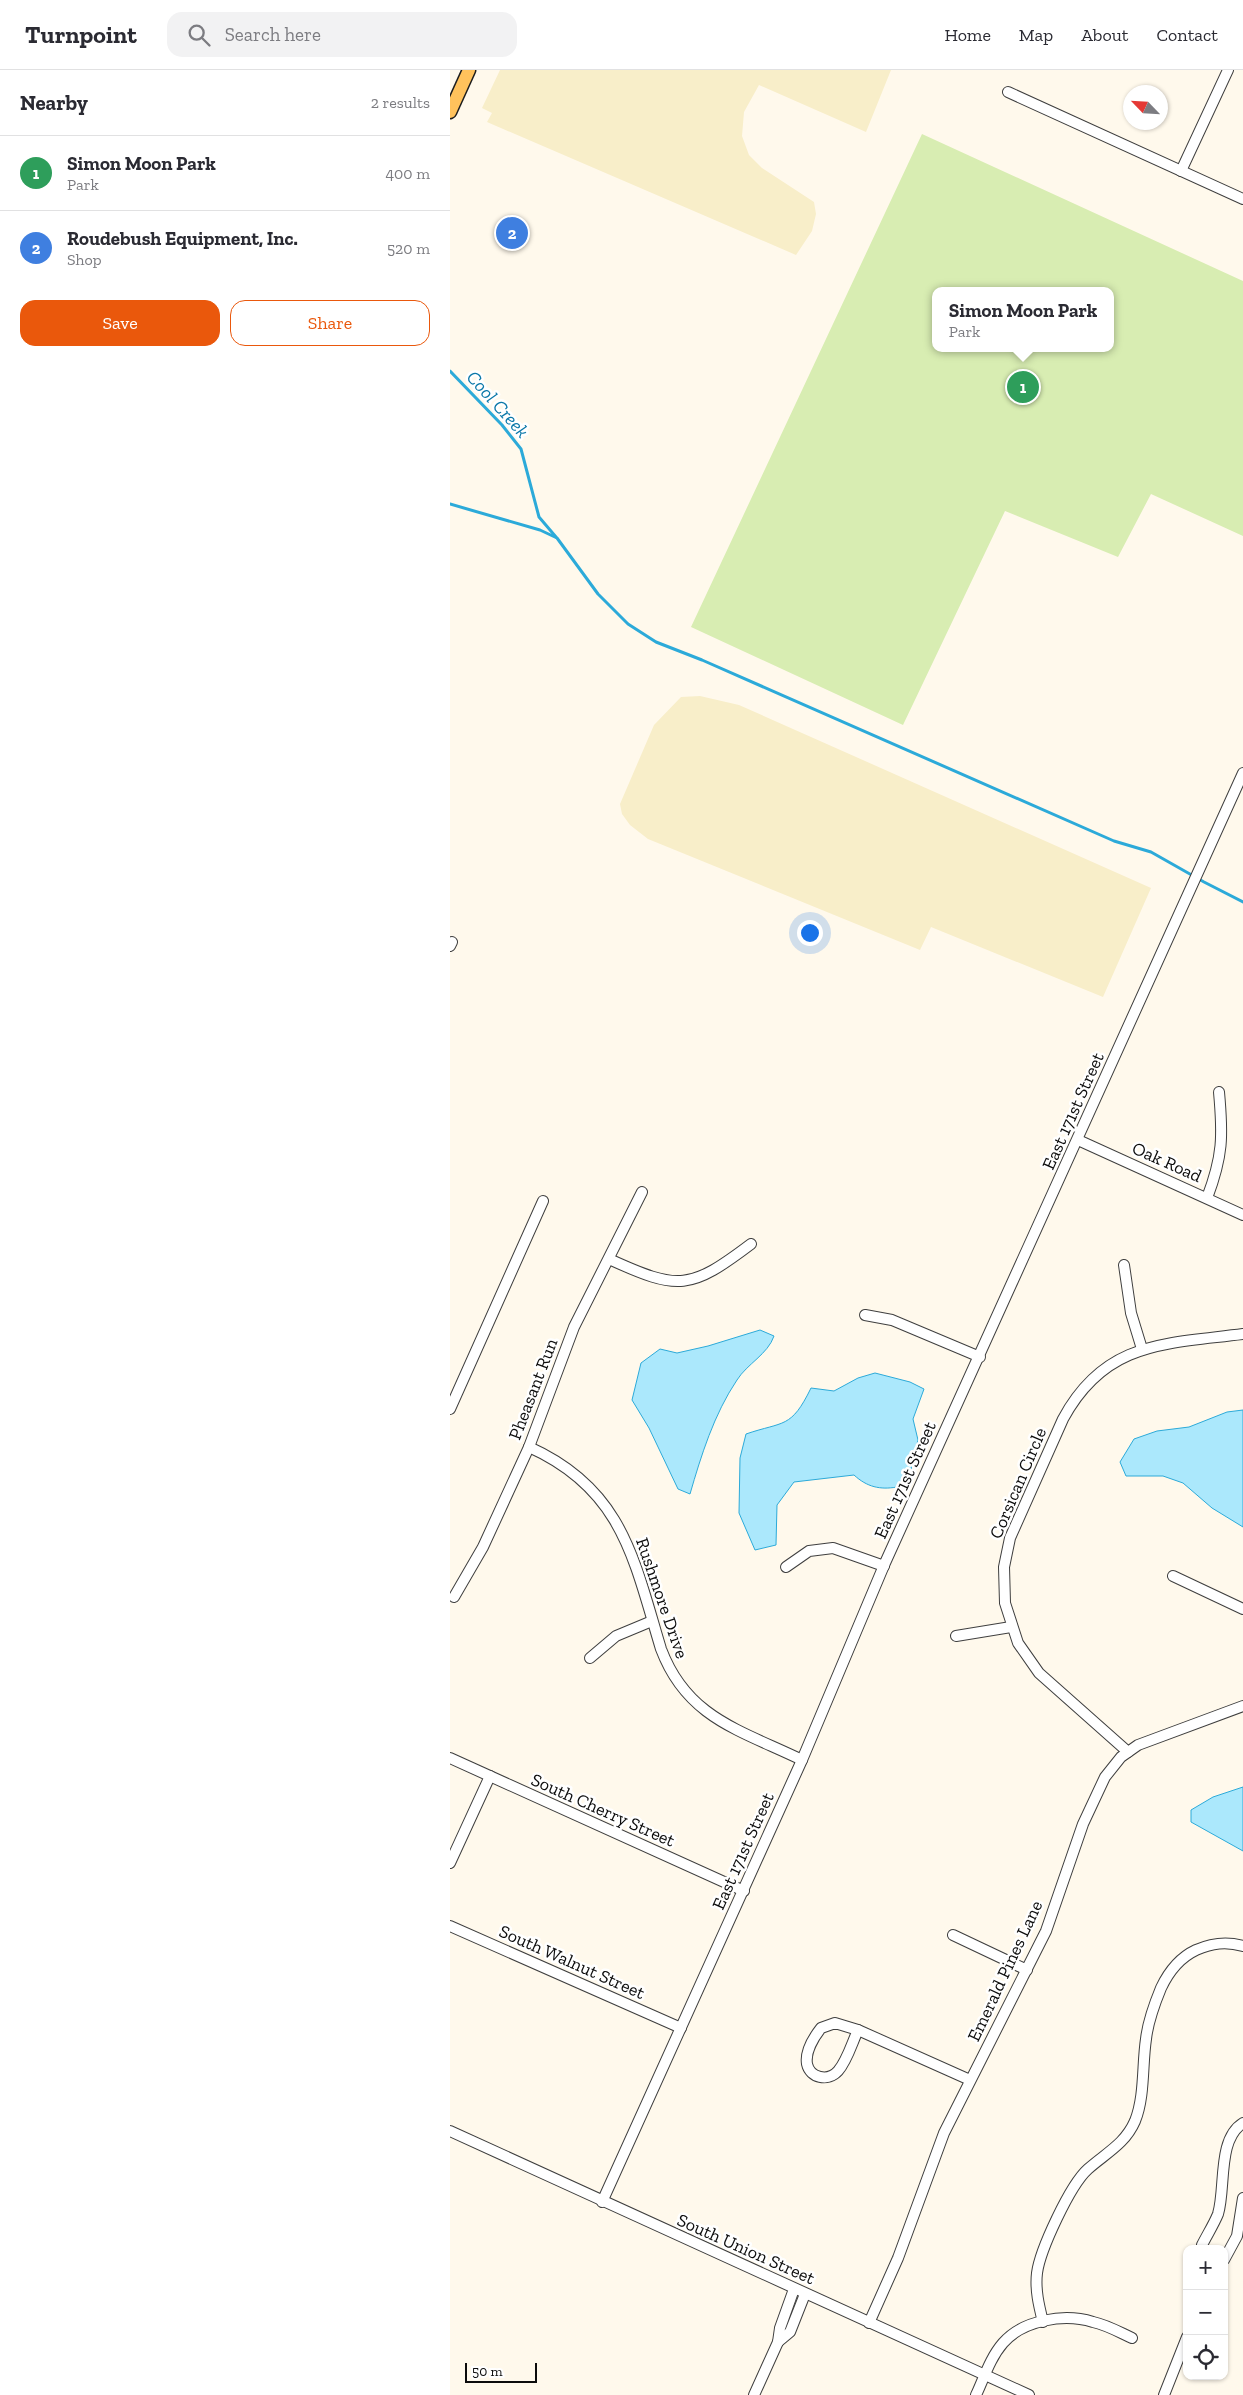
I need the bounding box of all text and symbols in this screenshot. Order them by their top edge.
search box [167,12,517,57]
text: Turnpoint [25,20,137,49]
icon: search [185,21,213,49]
text: Search here [225,23,321,46]
text: Home [944,24,991,46]
text: Map [1019,24,1053,46]
text: About [1081,24,1128,46]
text: Contact [1156,24,1218,46]
north arrow [1123,85,1168,130]
text: Nearby [20,90,88,115]
text: 2 results [371,93,430,112]
text: Simon Moon Park [67,152,216,175]
text: 1 [33,164,39,183]
text: 400 m [386,164,430,183]
text: Park [67,175,99,194]
pin: 2 [496,214,528,252]
text: Roudebush Equipment, Inc. [67,227,298,250]
text: 2 [32,239,40,258]
text: 520 m [387,239,430,258]
text: Shop [67,250,102,269]
popup [932,287,1114,352]
text: Simon Moon Park [949,299,1097,322]
button: Save [20,300,220,346]
button: Share [230,300,430,346]
text: Park [949,322,980,341]
water label: Cool Creek [462,366,534,442]
pin: 1 [1007,368,1039,406]
your location [797,920,823,946]
street label: East 171st Street [1037,1049,1109,1173]
street label: Oak Road [1129,1137,1205,1187]
street label: Pheasant Run [504,1335,563,1443]
street label: East 171st Street [869,1418,941,1542]
street label: Corsican Circle [985,1424,1051,1542]
street label: Rushmore Drive [631,1535,693,1661]
street label: South Cherry Street [528,1768,679,1852]
street label: East 171st Street [707,1789,779,1913]
street label: Emerald Pines Lane [963,1897,1047,2045]
street label: South Walnut Street [496,1920,649,2004]
street label: South Union Street [674,2209,819,2289]
map controls [1183,2245,1228,2380]
button: + [1183,2245,1228,2290]
button: − [1183,2290,1228,2335]
button: locate [1183,2335,1228,2380]
scale bar [465,2360,538,2383]
text: 50 m [472,2363,503,2380]

